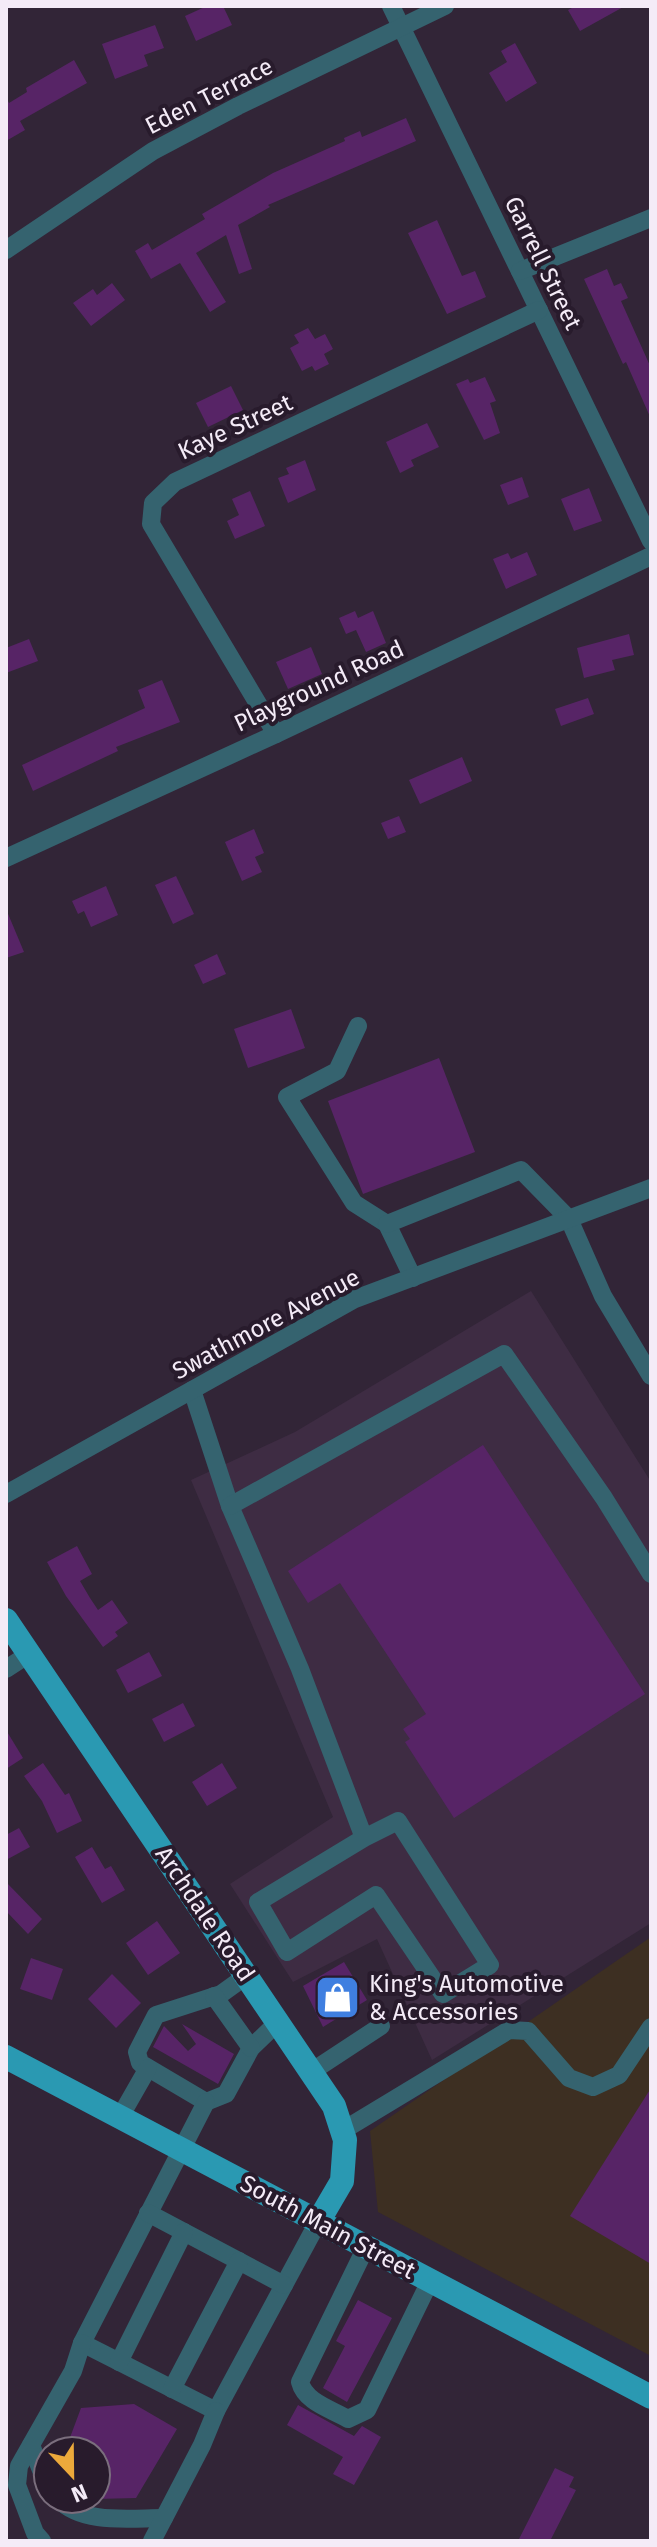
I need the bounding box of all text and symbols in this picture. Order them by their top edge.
street label: Eden Terrace [141,52,277,140]
street label: Garrell Street [499,192,587,334]
street label: Kaye Street [173,388,297,466]
street label: Playground Road [230,634,408,738]
street label: Swathmore Avenue [168,1263,364,1385]
street label: Archdale Road [150,1841,260,1987]
place label: King's Automotive & Accessories [369,1970,564,2026]
shop icon: King's Automotive & Accessories [314,1974,362,2022]
street label: South Main Street [236,2169,421,2285]
north arrow [32,2435,112,2515]
text: N [67,2478,91,2508]

